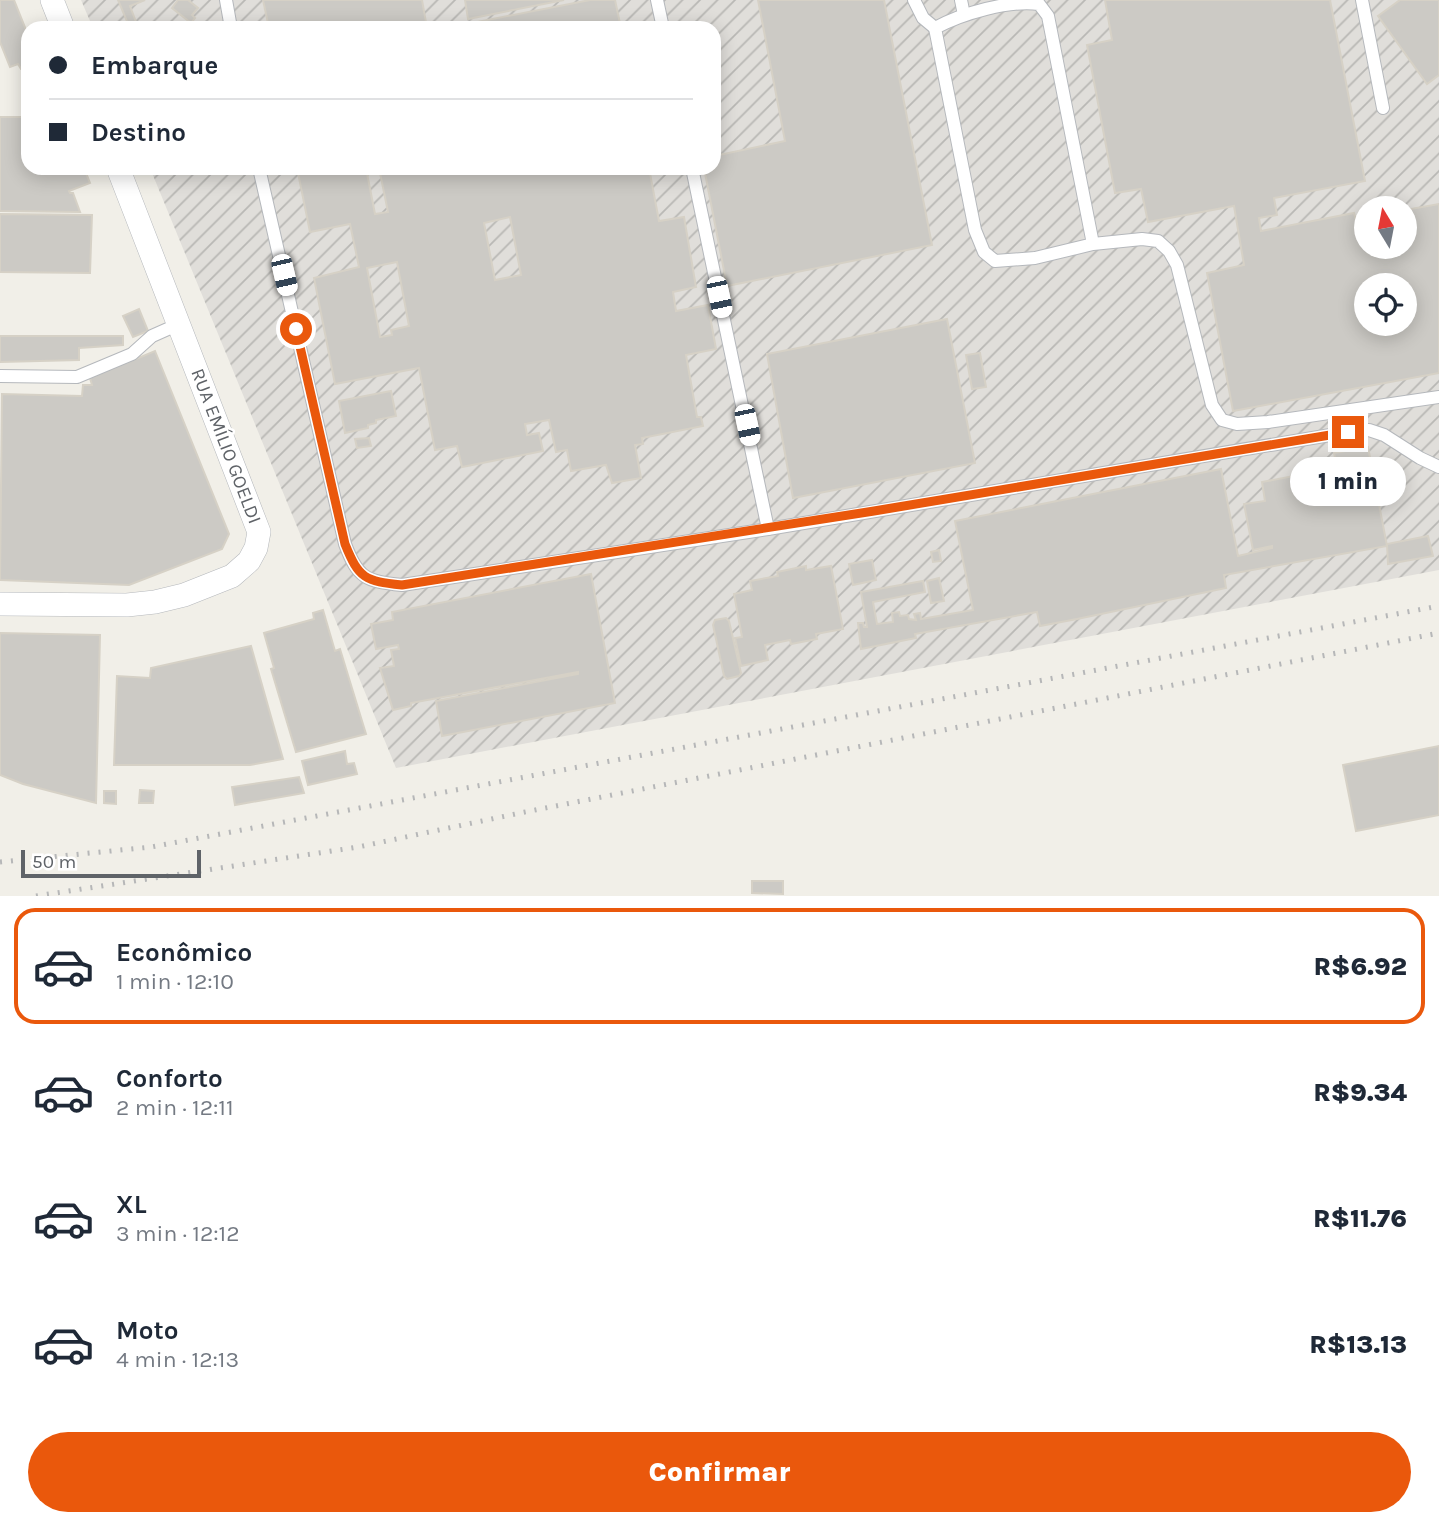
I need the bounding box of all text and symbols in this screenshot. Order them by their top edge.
text: Embarque [91,50,218,81]
text: Destino [91,117,186,148]
north arrow [1354,196,1418,259]
map controls [1354,196,1417,336]
car [270,252,299,298]
button: locate [1354,273,1417,336]
car [705,274,734,320]
route start [280,313,312,345]
street label: RUA EMÍLIO GOELDI [186,365,267,527]
car [733,402,762,448]
route end [1332,416,1364,448]
callout: 1 min [1290,457,1406,506]
text: 1 min [1318,468,1378,495]
scale bar [21,847,201,879]
text: 50 m [32,851,76,873]
icon: car [32,935,95,998]
text: Econômico [116,937,252,968]
text: R$6.92 [1313,951,1407,982]
text: 1 min · 12:10 [116,968,234,995]
icon: car [32,1061,95,1124]
text: Conforto [116,1063,223,1094]
text: R$9.34 [1313,1077,1407,1108]
text: 2 min · 12:11 [116,1094,234,1121]
icon: car [32,1187,95,1250]
text: XL [116,1189,147,1220]
text: R$11.76 [1313,1203,1407,1234]
text: 3 min · 12:12 [116,1220,240,1247]
icon: car [32,1313,95,1376]
text: Moto [116,1315,178,1346]
text: R$13.13 [1309,1329,1407,1360]
text: 4 min · 12:13 [116,1346,239,1373]
button: Confirmar [28,1432,1411,1512]

